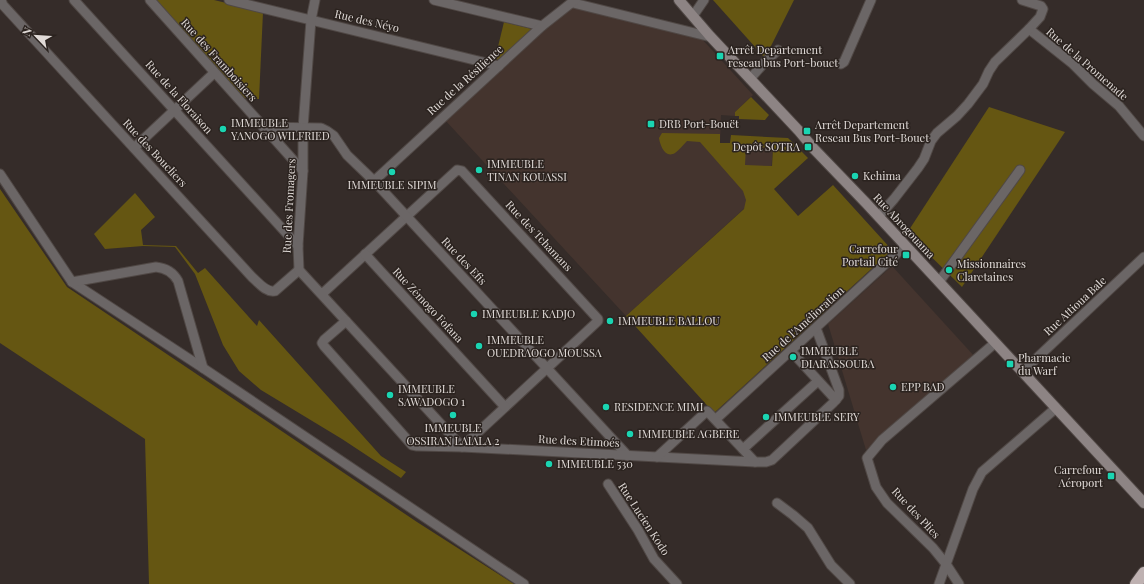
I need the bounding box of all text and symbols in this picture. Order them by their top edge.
street label: Rue des Néyo [333,6,401,35]
street label: Rue des Framboisiers [178,15,261,104]
north arrow [16,16,56,56]
street label: Rue de la Promenade [1043,24,1132,104]
text: N [18,25,35,38]
street label: Rue de la Résilience [423,41,506,118]
place label: Arrêt Departement reseau bus Port-bouet [727,42,838,70]
marker: Arrêt Departement reseau bus Port-bouet [715,51,725,61]
street label: Rue de la Floraison [142,57,217,137]
street label: Rue des Boucliers [120,115,191,190]
place label: IMMEUBLE YANOGO WILFRIED [230,115,330,143]
place label: DRB Port-Bouët [659,116,739,131]
place label: Arrêt Departement Reseau Bus Port-Bouet [814,117,929,145]
marker: DRB Port-Bouët [646,119,656,129]
marker: IMMEUBLE YANOGO WILFRIED [218,124,228,134]
marker: Arrêt Departement Reseau Bus Port-Bouet [802,126,812,136]
place label: Depôt SOTRA [733,139,800,154]
marker: Depôt SOTRA [803,142,813,152]
place label: IMMEUBLE TINAN KOUASSI [487,156,567,184]
street label: Rue des Fromagers [279,158,298,254]
marker: IMMEUBLE TINAN KOUASSI [474,165,484,175]
marker: IMMEUBLE SIPIM [387,167,397,177]
place label: Kehima [863,168,901,183]
marker: Kehima [850,171,860,181]
place label: IMMEUBLE SIPIM [347,177,437,192]
street label: Rue Abrogouama [870,190,939,262]
street label: Rue des Tchamans [503,197,576,274]
street label: Rue des Efis [438,234,490,288]
place label: Carrefour Portail Cité [842,241,898,269]
marker: Carrefour Portail Cité [901,250,911,260]
place label: Missionnaires Claretaines [957,256,1026,284]
street label: Rue Zémogo Fofana [390,264,467,346]
marker: Missionnaires Claretaines [944,265,954,275]
street label: Rue Attioua Bale [1040,272,1109,339]
street label: Rue de l'Amélioration [758,282,847,365]
place label: IMMEUBLE KADJO [482,306,575,321]
marker: IMMEUBLE KADJO [469,309,479,319]
place label: IMMEUBLE BALLOU [618,313,720,328]
marker: IMMEUBLE BALLOU [605,316,615,326]
place label: IMMEUBLE OUEDRAOGO MOUSSA [487,332,602,360]
marker: IMMEUBLE OUEDRAOGO MOUSSA [474,341,484,351]
place label: IMMEUBLE DIARASSOUBA [801,343,875,371]
place label: Pharmacie du Warf [1018,350,1071,378]
marker: IMMEUBLE DIARASSOUBA [788,352,798,362]
marker: Pharmacie du Warf [1005,359,1015,369]
place label: EPP BAD [901,379,945,394]
place label: IMMEUBLE SAWADOGO 1 [398,381,465,409]
marker: EPP BAD [888,382,898,392]
marker: IMMEUBLE SAWADOGO 1 [385,390,395,400]
place label: RESIDENCE MIMI [614,399,704,414]
marker: RESIDENCE MIMI [601,402,611,412]
place label: IMMEUBLE SERY [774,409,860,424]
marker: IMMEUBLE OSSIRAN LAIALA 2 [448,410,458,420]
marker: IMMEUBLE SERY [761,412,771,422]
place label: IMMEUBLE OSSIRAN LAIALA 2 [406,420,500,448]
place label: IMMEUBLE AGBERE [638,426,740,441]
marker: IMMEUBLE AGBERE [625,429,635,439]
street label: Rue des Etimoés [538,431,620,450]
place label: IMMEUBLE 530 [557,456,633,471]
marker: IMMEUBLE 530 [544,459,554,469]
place label: Carrefour Aéroport [1054,462,1103,490]
marker: Carrefour Aéroport [1106,471,1116,481]
street label: Rue Lucien Kodo [615,480,674,558]
street label: Rue des Plies [889,484,944,541]

